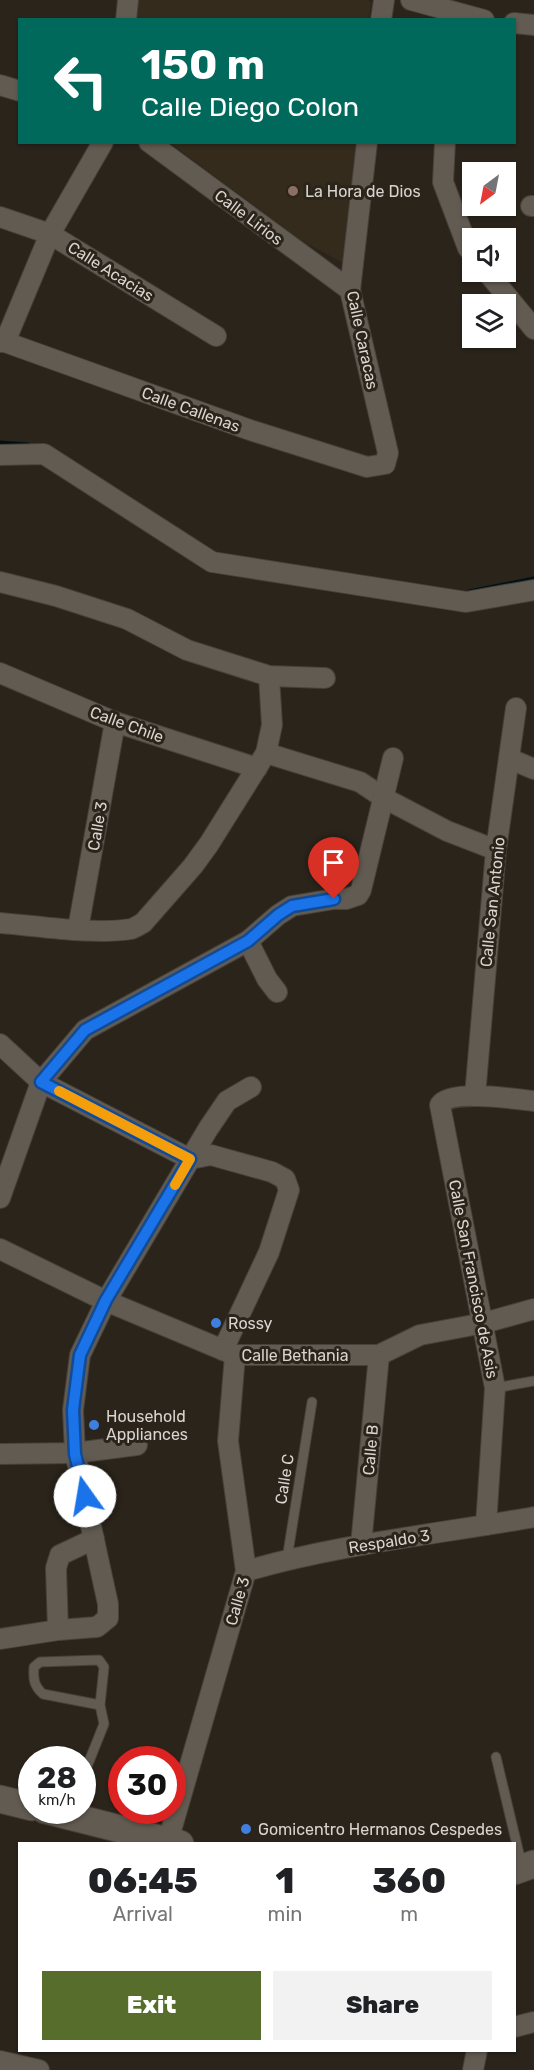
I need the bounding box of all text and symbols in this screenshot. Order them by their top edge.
text: 150 m [141,40,265,90]
icon: left [42,42,120,120]
text: Calle Diego Colon [141,91,359,123]
north arrow [462,162,516,216]
map controls [462,162,516,348]
place label: La Hora de Dios [305,182,421,201]
marker: La Hora de Dios [286,184,300,198]
street label: Calle Lirios [211,186,286,249]
button: sound [462,228,516,282]
street label: Calle Acacias [64,237,157,305]
street label: Calle Caracas [343,289,382,391]
button: layers [462,294,516,348]
street label: Calle Callenas [139,383,243,436]
street label: Calle Chile [87,702,166,747]
street label: Calle 3 [84,800,111,852]
street label: Calle San Antonio [476,836,509,968]
pin [308,837,359,899]
icon: arrive [317,846,350,879]
street label: Calle San Francisco de Asis [445,1178,502,1380]
place label: Rossy [228,1314,273,1333]
marker: Rossy [209,1316,223,1330]
street label: Calle Bethania [242,1346,348,1365]
place label: Household Appliances [106,1407,188,1444]
marker: Household Appliances [87,1418,101,1432]
street label: Calle B [359,1424,382,1476]
street label: Calle C [271,1452,298,1506]
position arrow [53,1464,117,1528]
street label: Respaldo 3 [347,1526,431,1557]
street label: Calle 3 [221,1575,253,1628]
speed limit sign: 30 [108,1746,186,1824]
text: 28 [37,1760,77,1796]
text: km/h [38,1791,76,1809]
place label: Gomicentro Hermanos Cespedes [258,1820,502,1839]
marker: Gomicentro Hermanos Cespedes [239,1822,253,1836]
text: 06:45 [88,1859,198,1902]
text: 1 [275,1859,294,1902]
text: 360 [372,1859,446,1902]
text: Arrival [113,1902,173,1926]
text: min [268,1902,302,1926]
text: m [400,1902,418,1926]
button: Exit [42,1971,261,2040]
button: Share [273,1971,492,2040]

